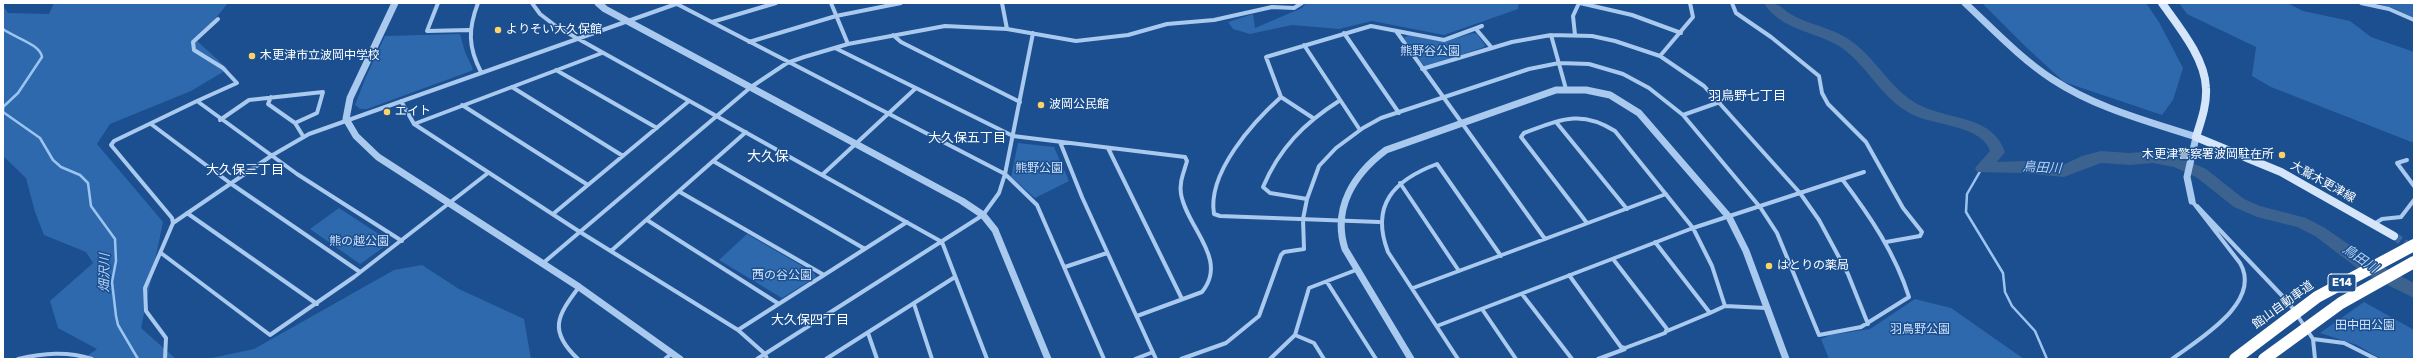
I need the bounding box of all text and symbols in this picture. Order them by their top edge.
place label: よりそい大久保館 [506,23,602,37]
marker: よりそい大久保館 [493,25,503,35]
park label: 熊野谷公園 [1400,45,1460,59]
place label: 木更津市立波岡中学校 [260,49,380,63]
marker: 木更津市立波岡中学校 [247,51,257,61]
district label: 羽鳥野七丁目 [1708,88,1786,104]
place label: 波岡公民館 [1049,98,1109,112]
marker: 波岡公民館 [1036,100,1046,110]
place label: エイト [395,105,431,119]
marker: エイト [382,107,392,117]
district label: 大久保五丁目 [928,130,1006,146]
place label: 木更津警察署波岡駐在所 [2142,148,2274,162]
district label: 大久保 [747,149,789,165]
marker: 木更津警察署波岡駐在所 [2277,150,2287,160]
street label: 大鷲木更津線 [2288,158,2358,206]
water label: 鳥田川 [2022,159,2062,177]
district label: 大久保三丁目 [206,162,284,178]
park label: 熊野公園 [1015,162,1063,176]
park label: 熊の越公園 [329,235,389,249]
water label: 鳥田川 [2339,242,2381,276]
water label: 畑沢川 [97,253,113,293]
place label: はとりの薬局 [1777,259,1849,273]
marker: はとりの薬局 [1764,261,1774,271]
park label: 西の谷公園 [752,269,812,283]
road number: E14 [2328,274,2356,292]
street label: 館山自動車道 [2250,278,2316,332]
district label: 大久保四丁目 [771,312,849,328]
park label: 田中田公園 [2335,319,2395,333]
park label: 羽鳥野公園 [1890,323,1950,337]

